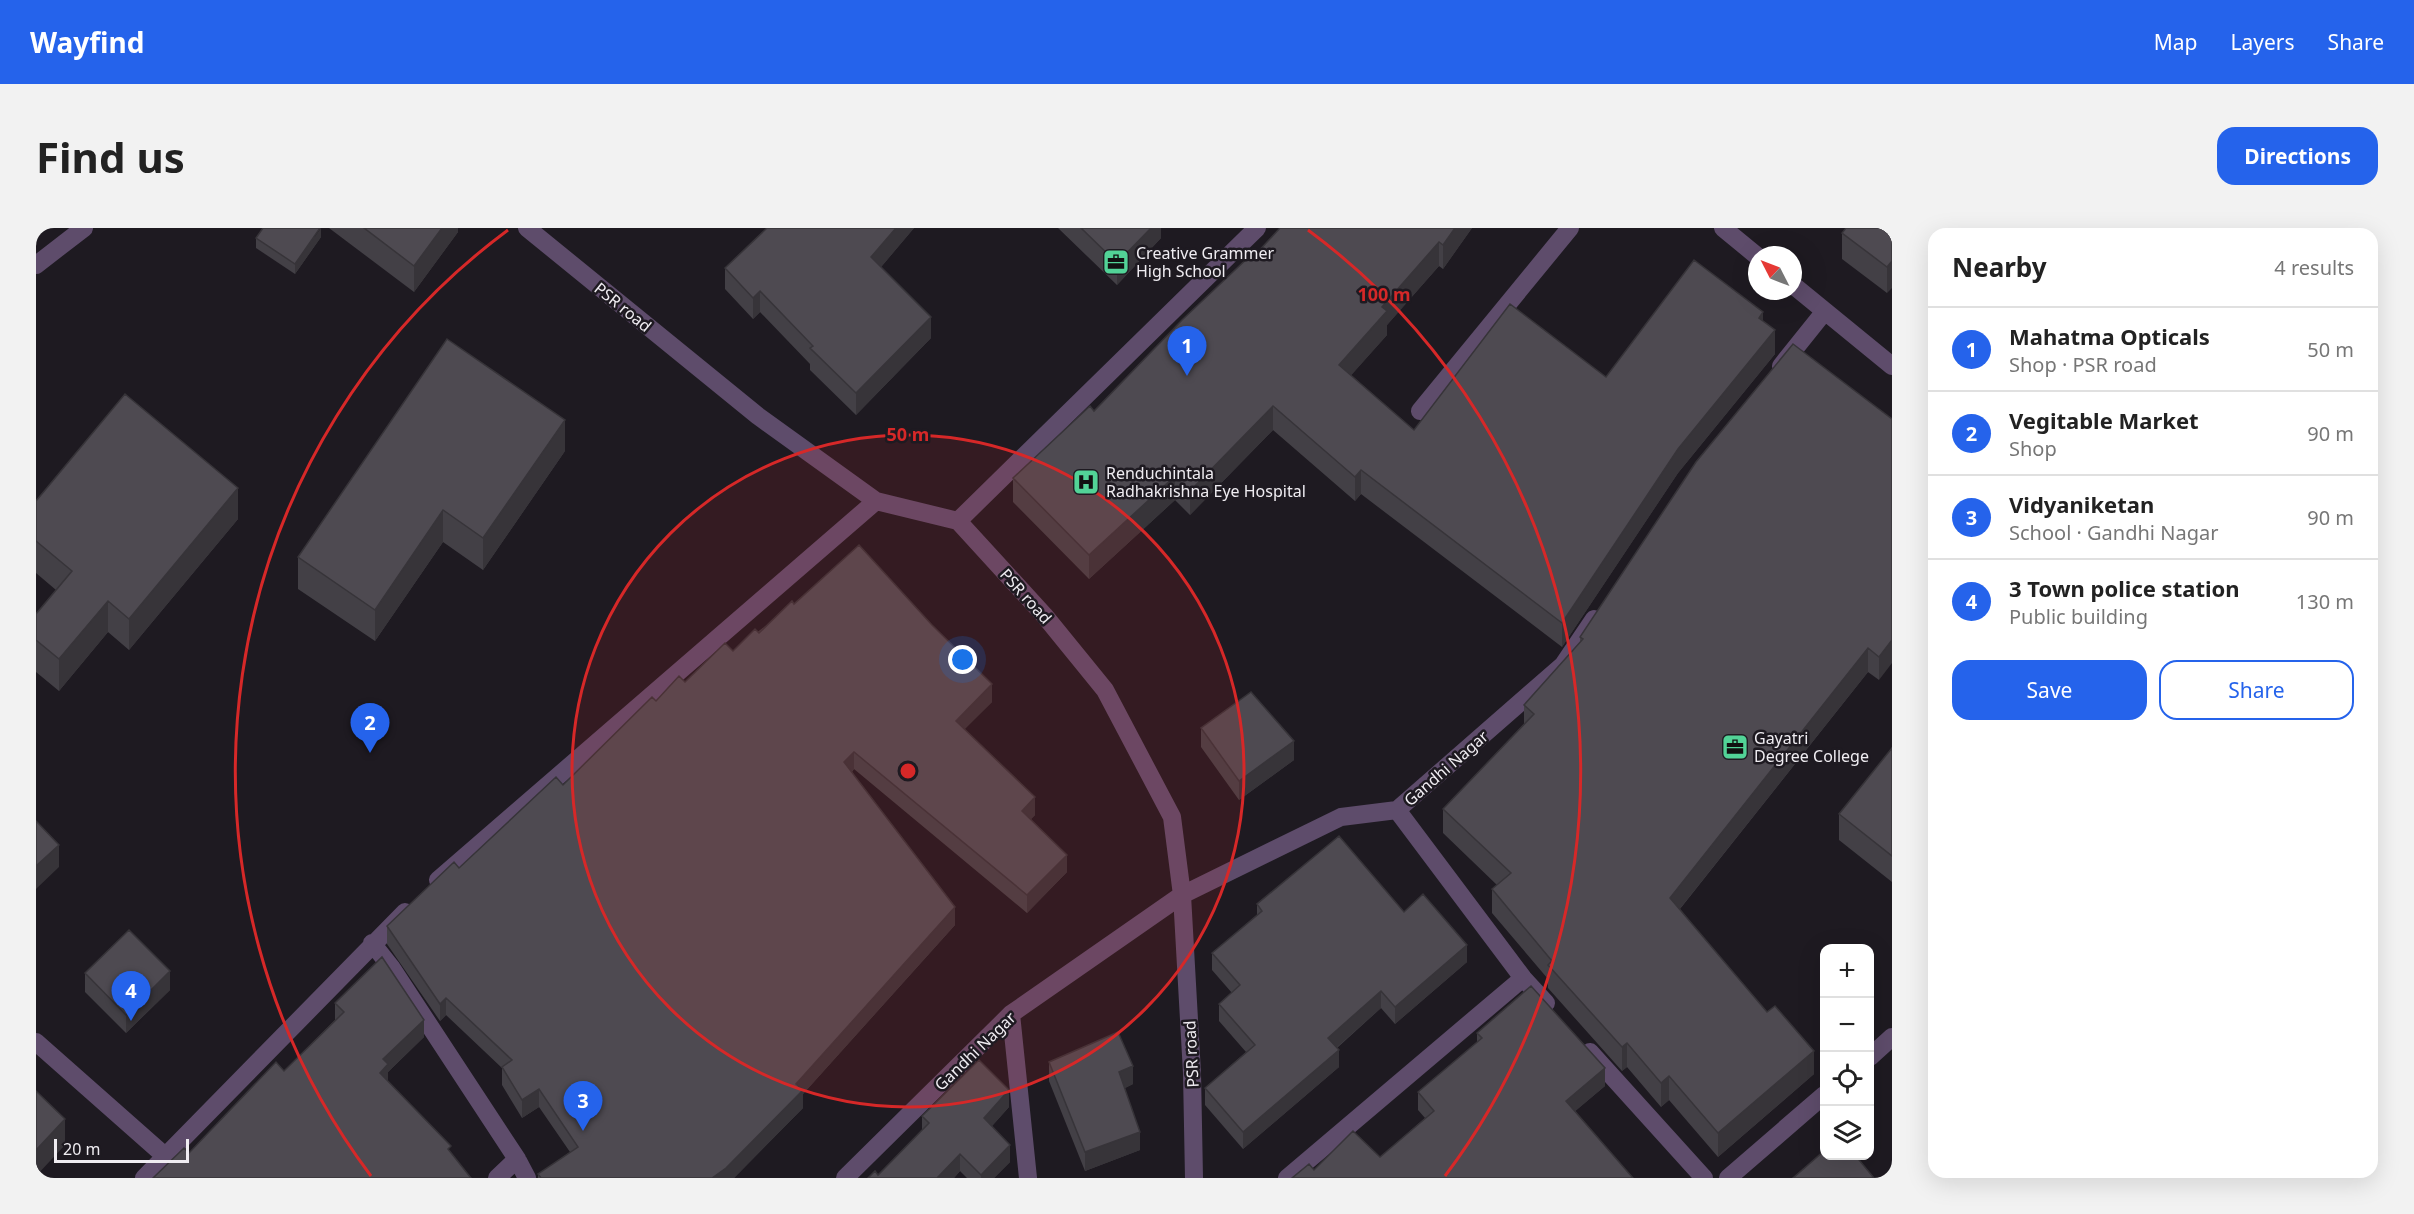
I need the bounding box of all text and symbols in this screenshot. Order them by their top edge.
text: Wayfind [30,23,144,61]
text: Map [2154,28,2198,56]
text: Layers [2231,28,2295,56]
text: Share [2328,28,2384,56]
button: Directions [2217,127,2378,185]
text: Find us [36,128,185,185]
place label: Creative Grammer High School [1136,242,1274,282]
north arrow [1748,246,1802,300]
office icon: Creative Grammer High School [1101,247,1131,277]
text: Nearby [1952,249,2047,285]
text: 4 results [2274,254,2354,281]
street label: PSR road [590,277,656,337]
text: 100 m [1357,282,1411,306]
text: Mahatma Opticals [2009,321,2210,351]
pin: 1 [1168,326,1206,376]
text: 1 [1966,336,1977,363]
text: 50 m [2307,336,2354,363]
text: Shop · PSR road [2009,351,2157,378]
text: Vegitable Market [2009,405,2199,435]
text: 2 [1966,420,1977,447]
text: 90 m [2307,420,2354,447]
text: 50 m [887,422,929,446]
text: Shop [2009,435,2057,462]
place label: Renduchintala Radhakrishna Eye Hospital [1106,462,1306,502]
hospital icon: Renduchintala Radhakrishna Eye Hospital [1071,467,1101,497]
text: Vidyaniketan [2009,489,2154,519]
text: 3 [1966,504,1977,531]
text: 90 m [2307,504,2354,531]
text: School · Gandhi Nagar [2009,519,2218,546]
street label: PSR road [995,564,1057,628]
text: 3 Town police station [2009,573,2240,603]
text: 4 [1966,588,1977,615]
text: 130 m [2296,588,2354,615]
text: Public building [2009,603,2148,630]
your location [948,645,977,674]
button: Save [1952,660,2147,720]
button: Share [2159,660,2354,720]
pin: 2 [350,704,390,753]
street label: Gandhi Nagar [1399,725,1493,811]
place label: Gayatri Degree College [1754,727,1869,767]
office icon: Gayatri Degree College [1720,732,1750,762]
centre of rings [898,761,918,781]
map controls [1820,944,1874,1160]
button: + [1820,944,1874,998]
pin: 4 [112,972,151,1021]
button: − [1820,998,1874,1052]
street label: Gandhi Nagar [930,1006,1021,1095]
street label: PSR road [1178,1020,1204,1088]
button: locate [1820,1052,1874,1106]
pin: 3 [564,1082,602,1131]
button: layers [1820,1106,1874,1160]
scale bar [54,1136,189,1164]
text: 20 m [63,1138,100,1160]

